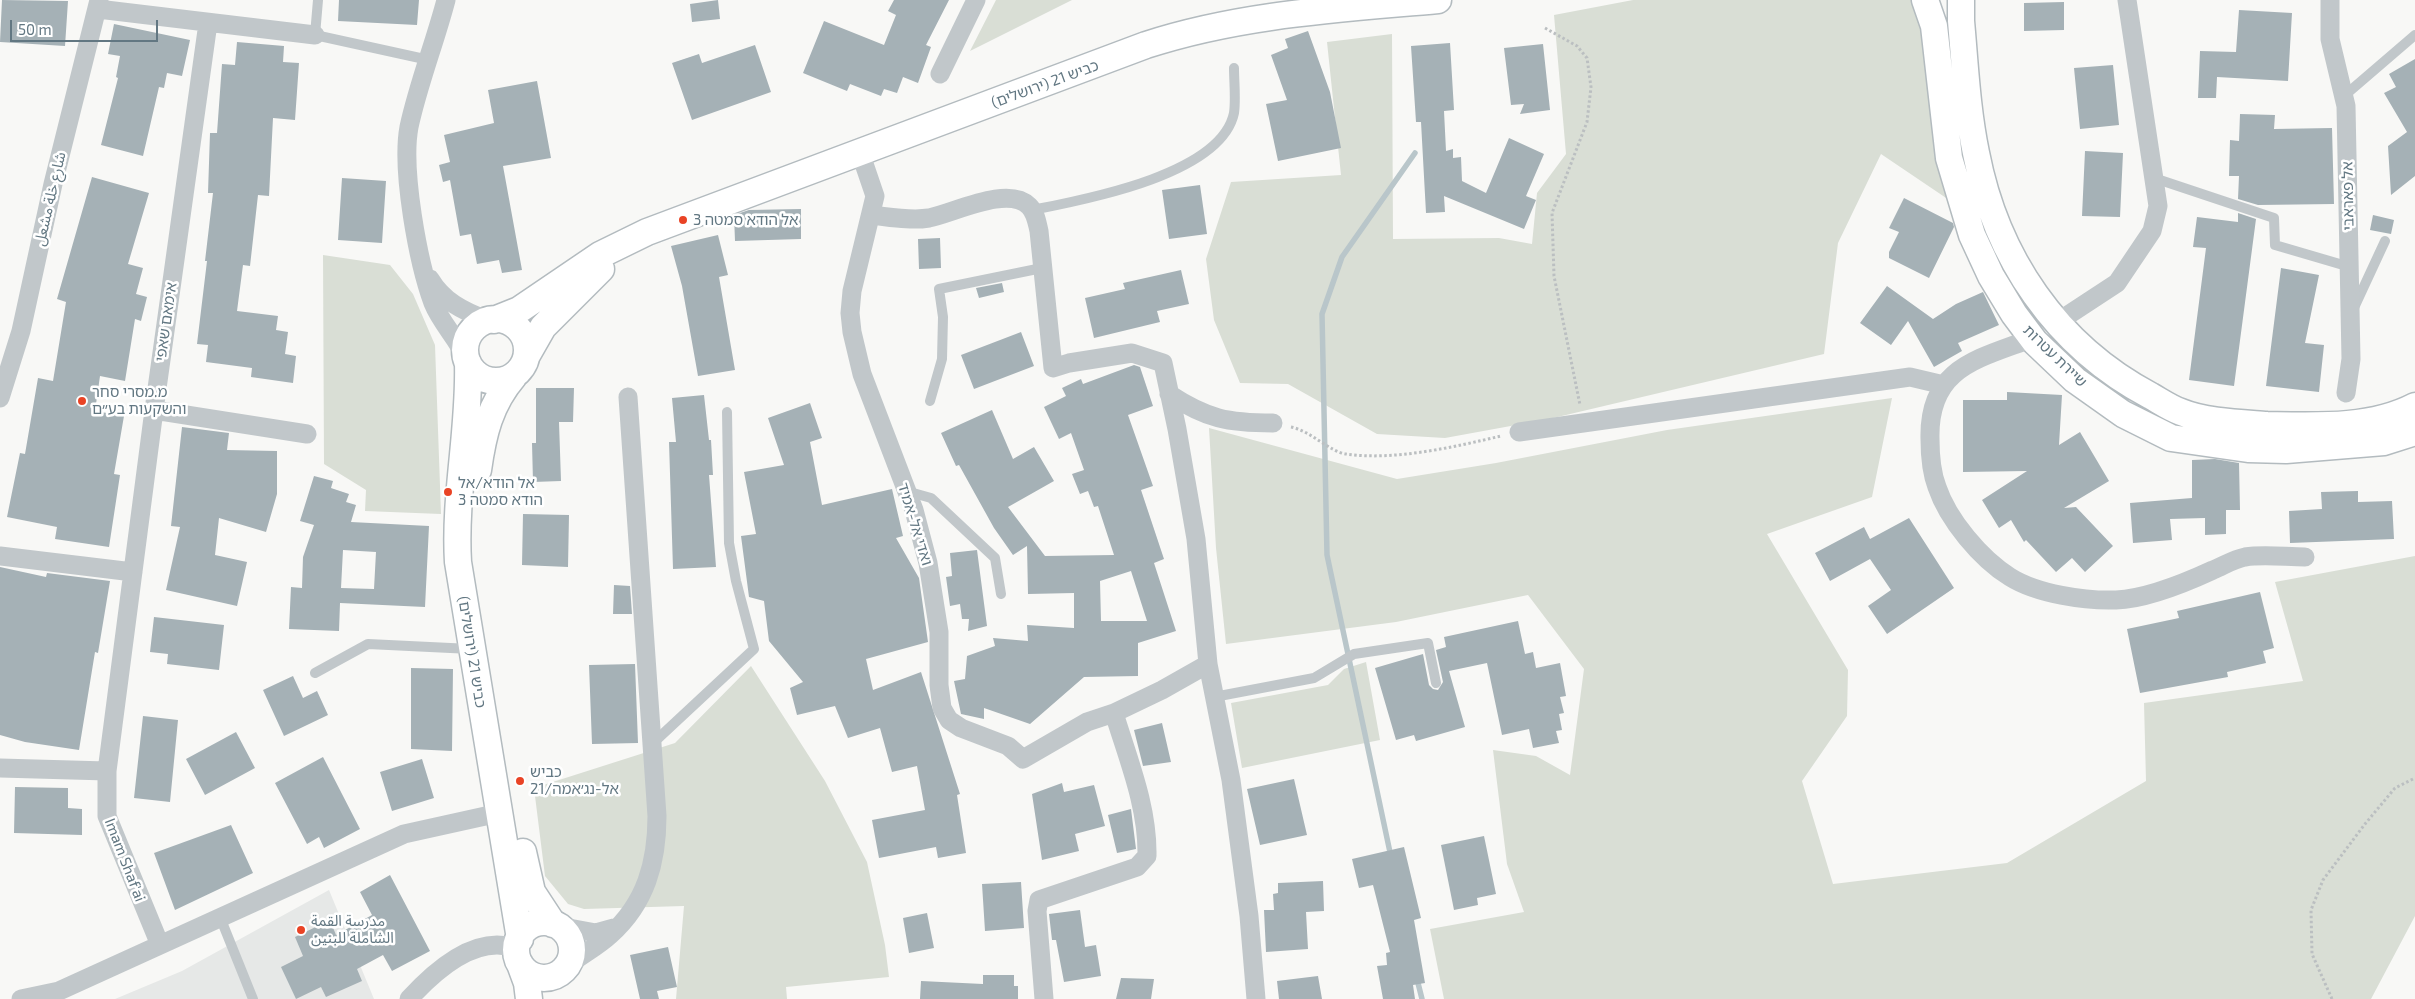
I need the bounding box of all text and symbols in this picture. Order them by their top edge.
scale bar [12,10,160,42]
text: 50 m [18,20,52,38]
street label: כביש 21 (ירושלים) [989,56,1101,112]
street label: شارع خلة مشعل [30,150,70,248]
street label: אל פאראבי [2338,161,2358,231]
place label: אל הודא סמטה 3 [693,211,799,229]
marker: אל הודא סמטה 3 [677,214,689,226]
street label: אימאם שאפי [152,281,180,363]
street label: שיירת עטרות [2019,321,2091,391]
place label: מ.מסרי סחר והשקעות בע״ם [92,383,187,418]
marker: מ.מסרי סחר והשקעות בע״ם [76,395,88,407]
place label: אל הודא/אל הודא סמטה 3 [458,474,543,509]
street label: ואדי אל-אמיד [894,480,936,568]
marker: אל הודא/אל הודא סמטה 3 [442,486,454,498]
street label: כביש 21 (ירושלים) [454,595,490,709]
place label: כביש 21/אל-נג׳אמה [530,763,619,798]
marker: כביש 21/אל-נג׳אמה [514,775,526,787]
street label: Imam Shaf'ai [101,816,149,904]
place label: مدرسة القمة الشاملة للبنين [311,912,394,947]
marker: مدرسة القمة الشاملة للبنين [295,924,307,936]

